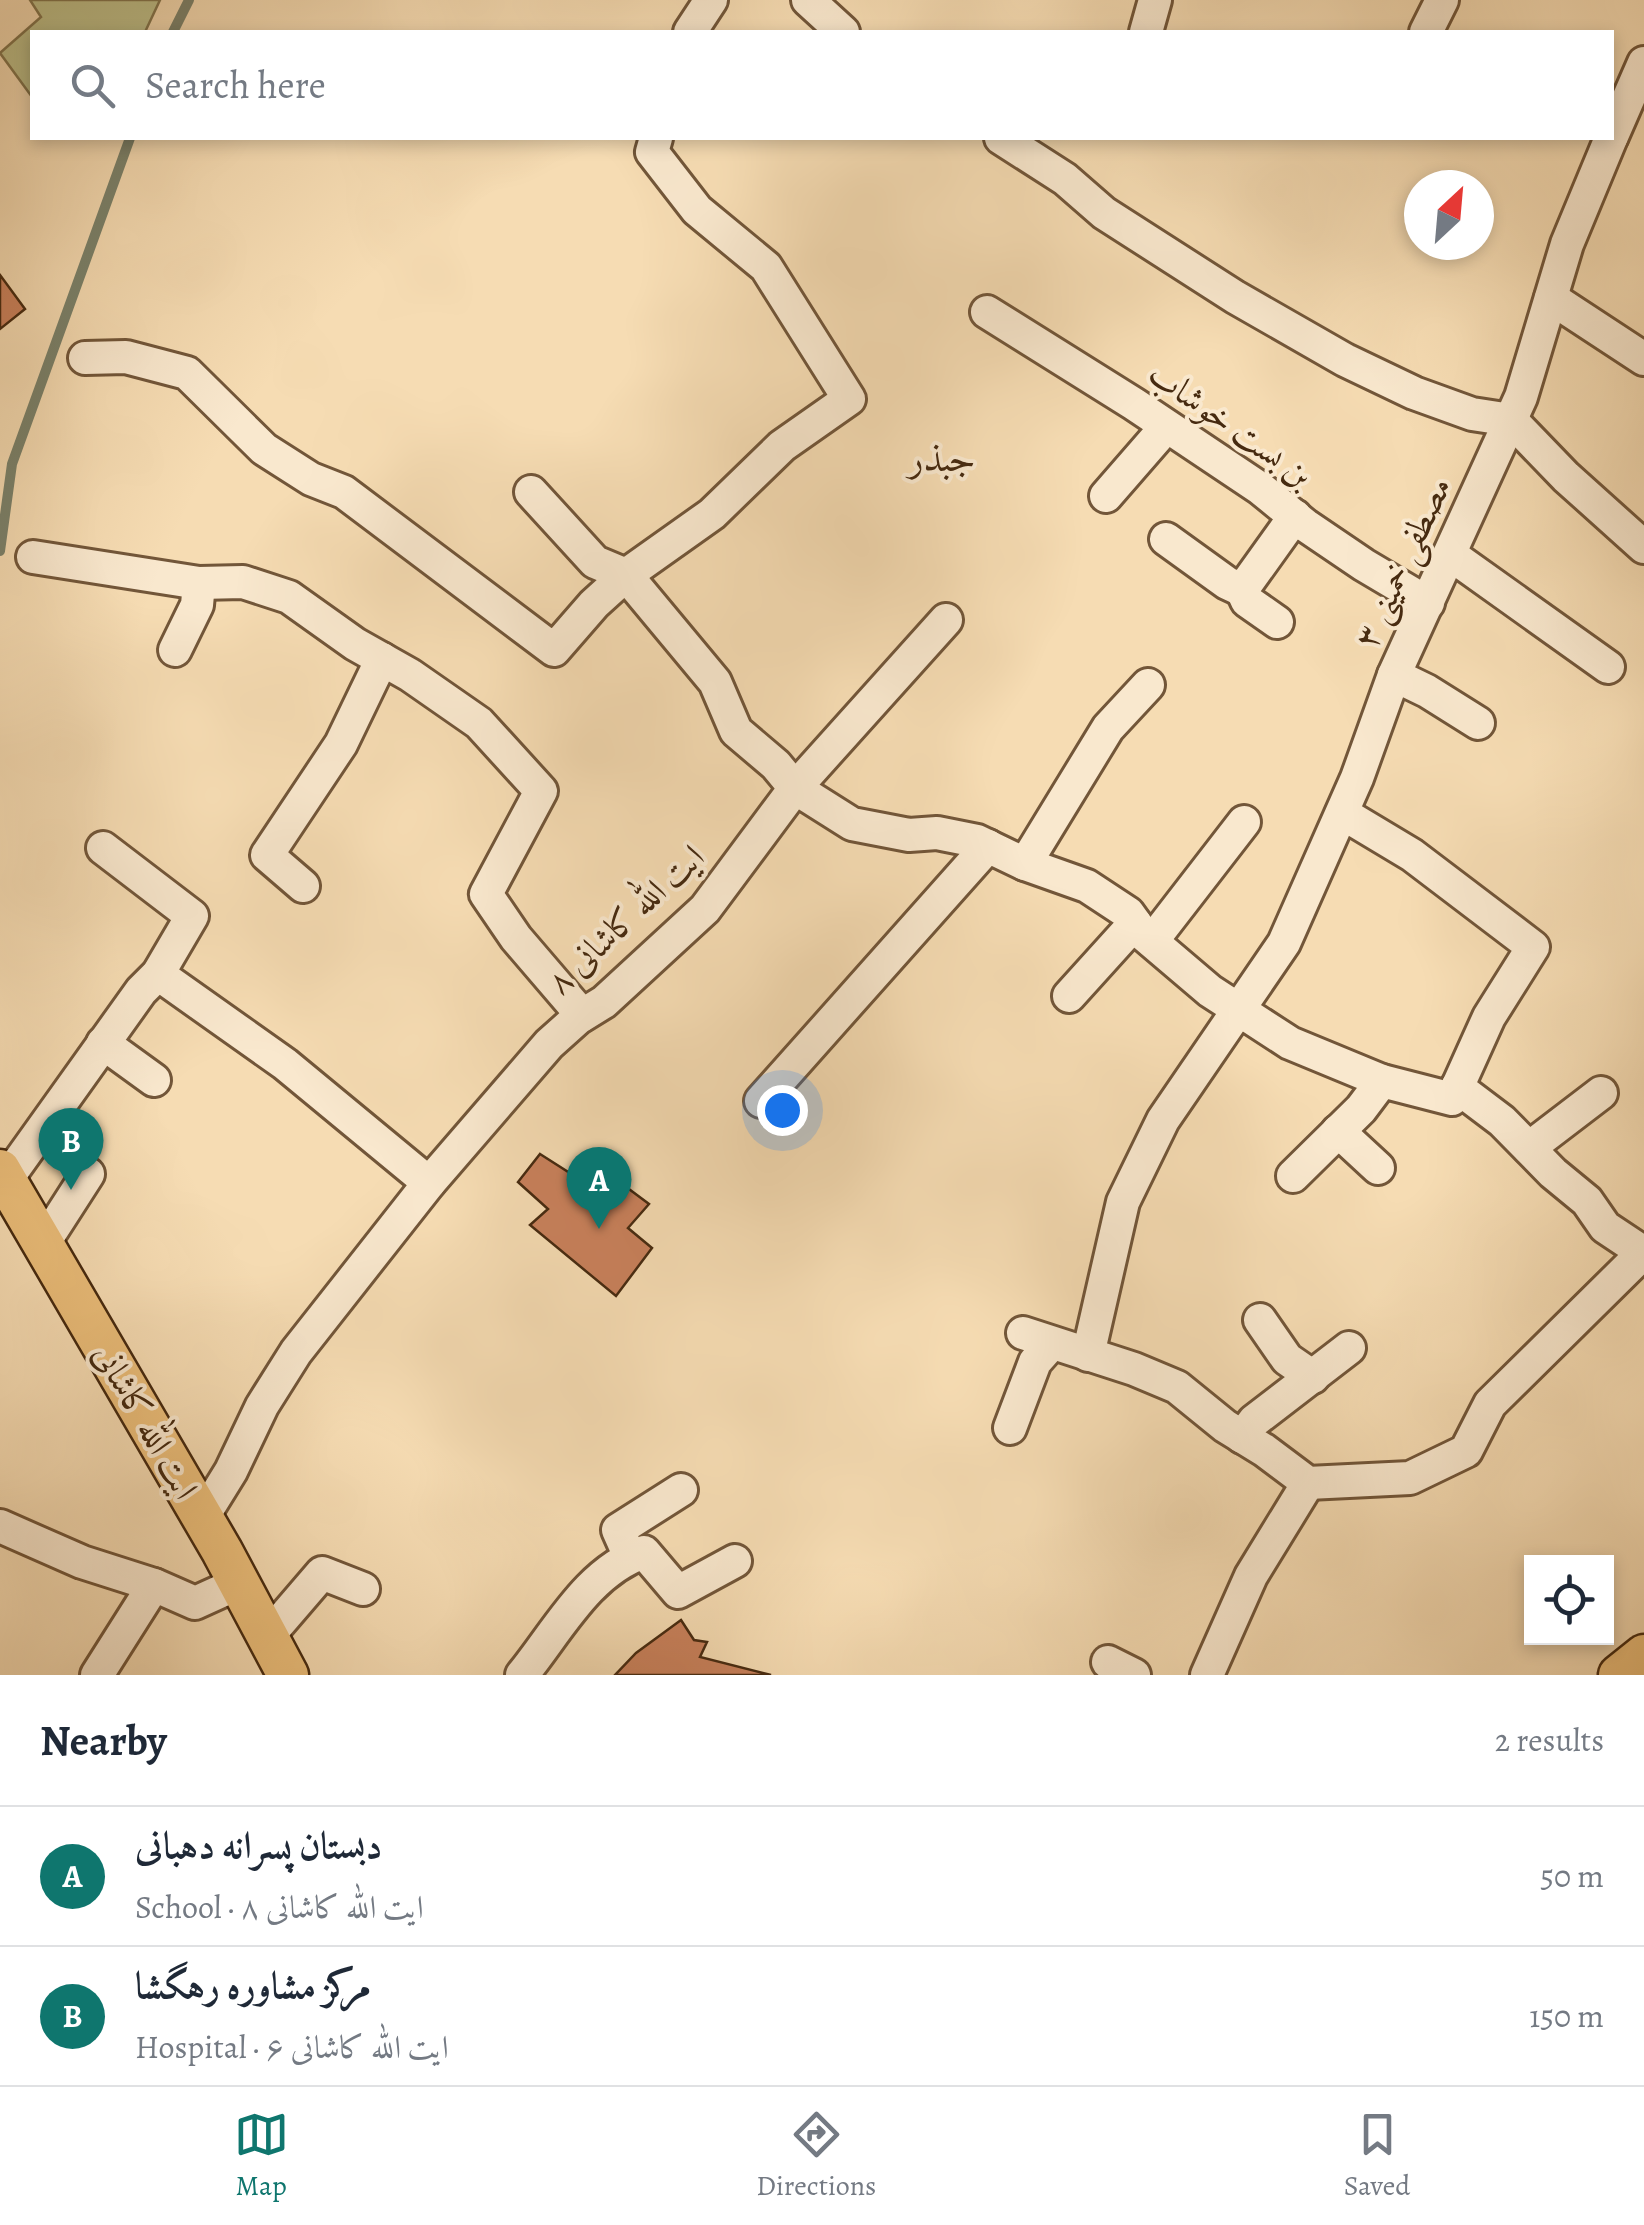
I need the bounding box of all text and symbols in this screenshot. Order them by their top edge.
search box [30,30,1614,140]
icon: search [65,58,120,113]
text: Search here [145,59,326,111]
north arrow [1404,170,1494,260]
street label: بن بست خوشاب [1139,350,1323,498]
district label: جبذر [904,432,976,484]
street label: مصطفی خمینی ۳ [1341,469,1464,656]
street label: ایت الله کاشانی ۸ [533,831,715,1005]
your location [757,1085,808,1136]
pin: B [38,1108,104,1190]
pin: A [566,1146,632,1229]
street label: ایت الله کاشانی [82,1333,213,1508]
map controls [1524,1555,1614,1645]
button: locate [1524,1555,1614,1645]
text: Nearby [40,1712,167,1769]
text: 2 results [1495,1718,1604,1762]
text: دبستان پسرانه دهبانی [135,1819,382,1871]
text: A [62,1854,83,1898]
text: 50 m [1540,1854,1604,1898]
text: School · ایت الله کاشانی ۸ [135,1885,424,1929]
text: مرکز مشاوره رهگشا [135,1959,371,2011]
text: B [62,1994,83,2038]
text: 150 m [1529,1994,1604,2038]
text: Hospital · ایت الله کاشانی ۶ [135,2025,449,2069]
tab: Map [234,2107,289,2205]
tab: Directions [756,2107,876,2205]
tab: Saved [1344,2107,1410,2205]

